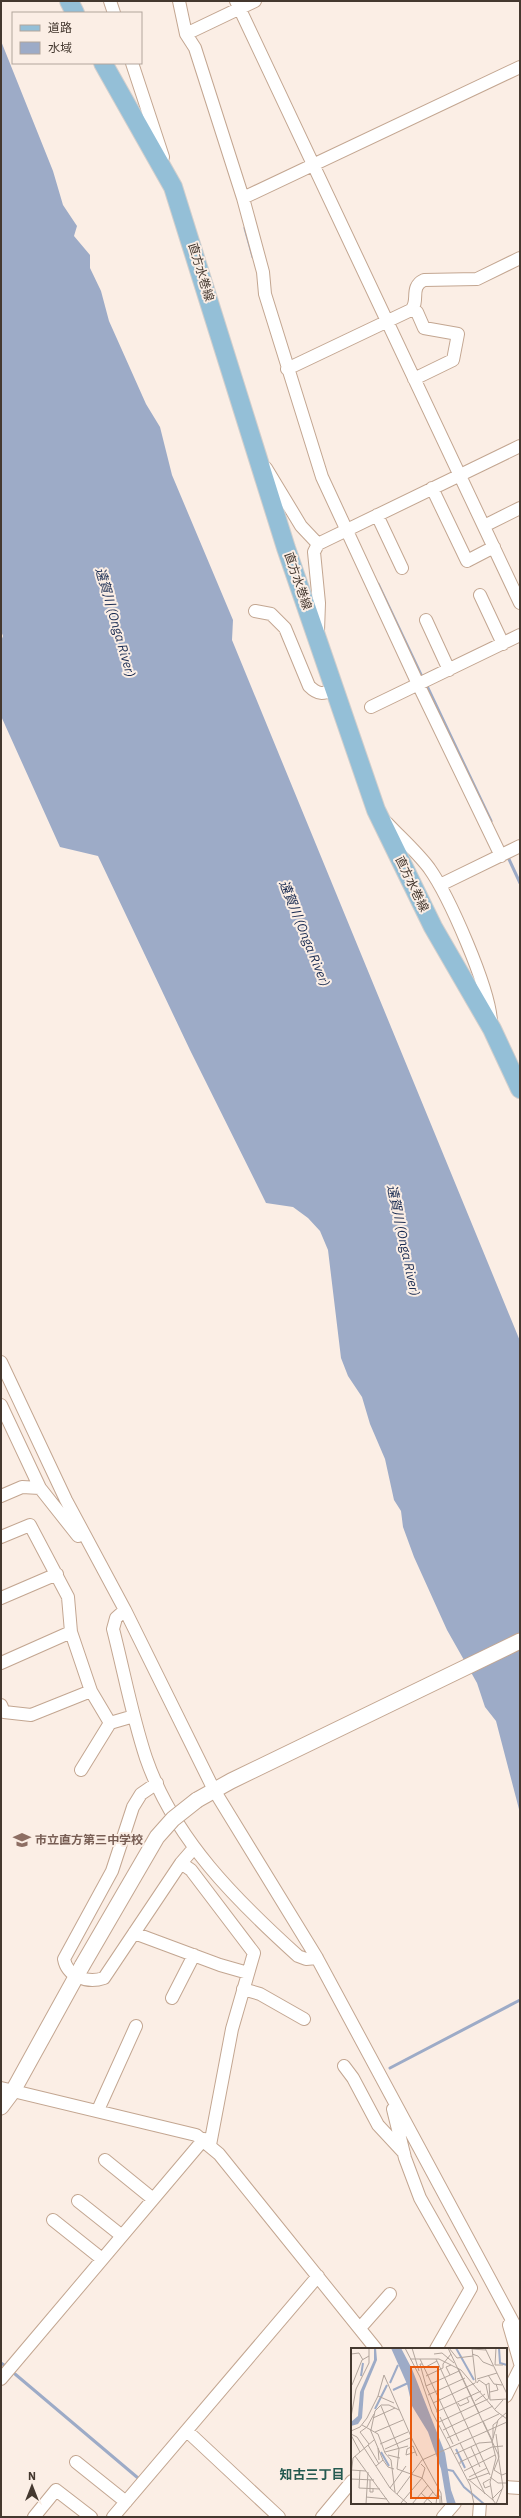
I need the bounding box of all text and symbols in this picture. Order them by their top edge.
legend [12,12,142,64]
text: 道路 [48,20,72,35]
text: 水域 [48,40,72,55]
street label: 直方水巻線 [186,241,217,303]
street label: 直方水巻線 [282,550,315,612]
water label: 遠賀川 (Onga River) [92,565,139,679]
street label: 直方水巻線 [393,854,432,914]
water label: 遠賀川 (Onga River) [275,878,334,989]
water label: 遠賀川 (Onga River) [383,1183,424,1297]
school or university icon: 市立直方第三中学校 [12,1830,32,1850]
place label: 市立直方第三中学校 [35,1832,143,1847]
inset map [351,2348,507,2504]
north arrow [12,2466,52,2506]
district label: 知古三丁目 [279,2466,345,2483]
text: N [28,2469,36,2483]

